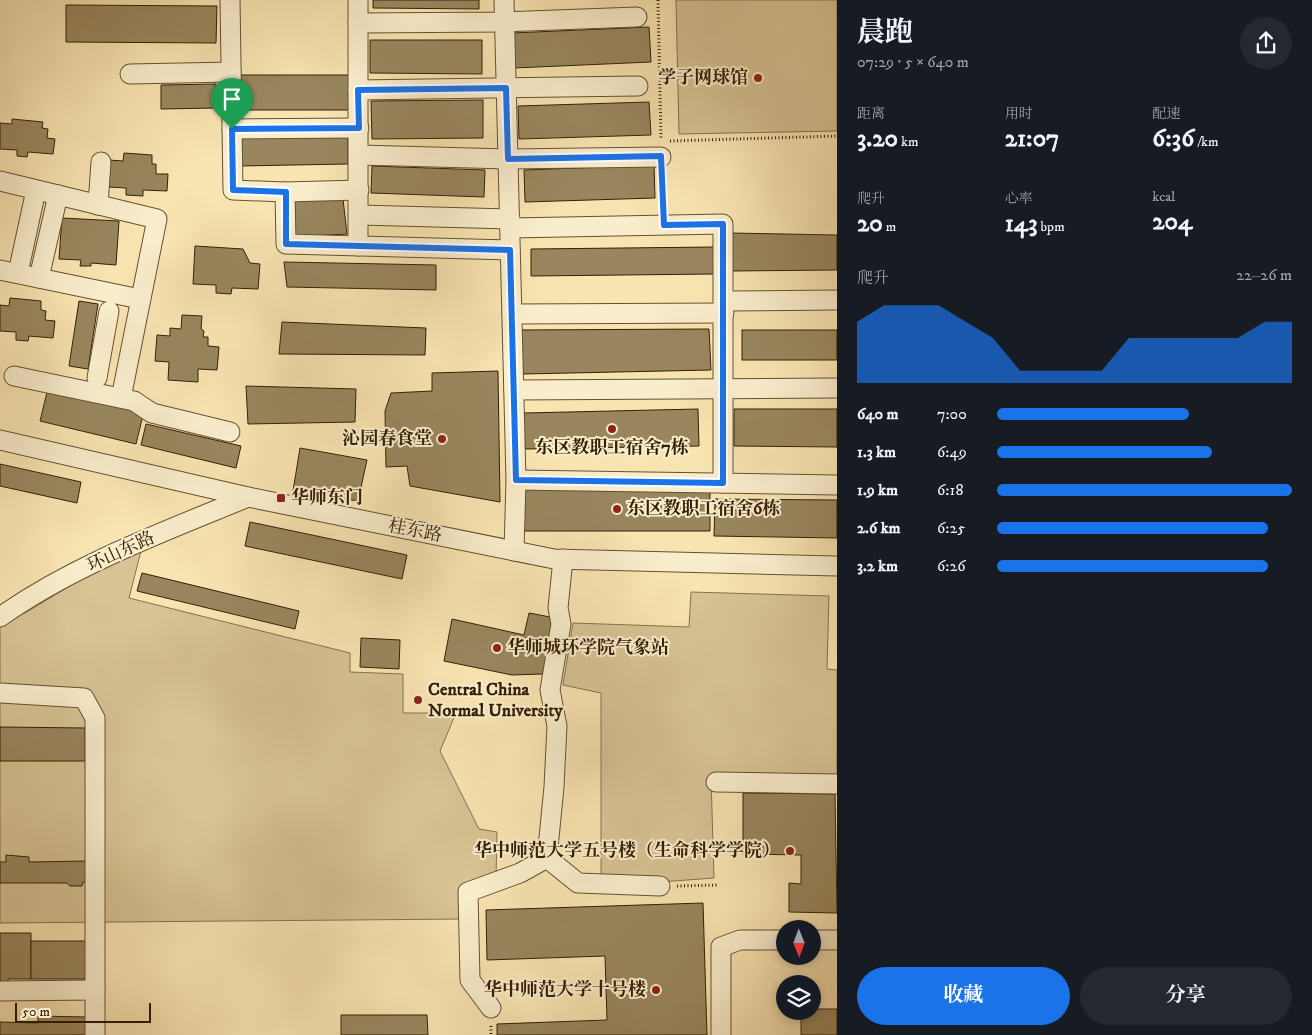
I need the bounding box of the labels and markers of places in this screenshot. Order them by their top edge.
place label: 学子网球馆 [658,67,748,89]
marker: 学子网球馆 [752,72,764,84]
pin [211,78,253,129]
marker: 东区教职工宿舍7栋 [606,423,618,435]
place label: 沁园春食堂 [342,428,432,450]
marker: 沁园春食堂 [436,433,448,445]
place label: 东区教职工宿舍7栋 [535,437,689,459]
place label: 华师东门 [291,487,363,509]
marker: 华师东门 [275,492,287,504]
place label: 东区教职工宿舍6栋 [627,498,780,520]
marker: 东区教职工宿舍6栋 [611,503,623,515]
place label: 华师城环学院气象站 [507,637,669,659]
marker: 华师城环学院气象站 [491,642,503,654]
place label: Central China Normal University [428,679,563,722]
marker: Central China Normal University [412,694,424,706]
place label: 华中师范大学五号楼（生命科学学院） [474,840,780,862]
marker: 华中师范大学五号楼（生命科学学院） [784,845,796,857]
place label: 华中师范大学十号楼 [484,979,646,1001]
marker: 华中师范大学十号楼 [650,984,662,996]

